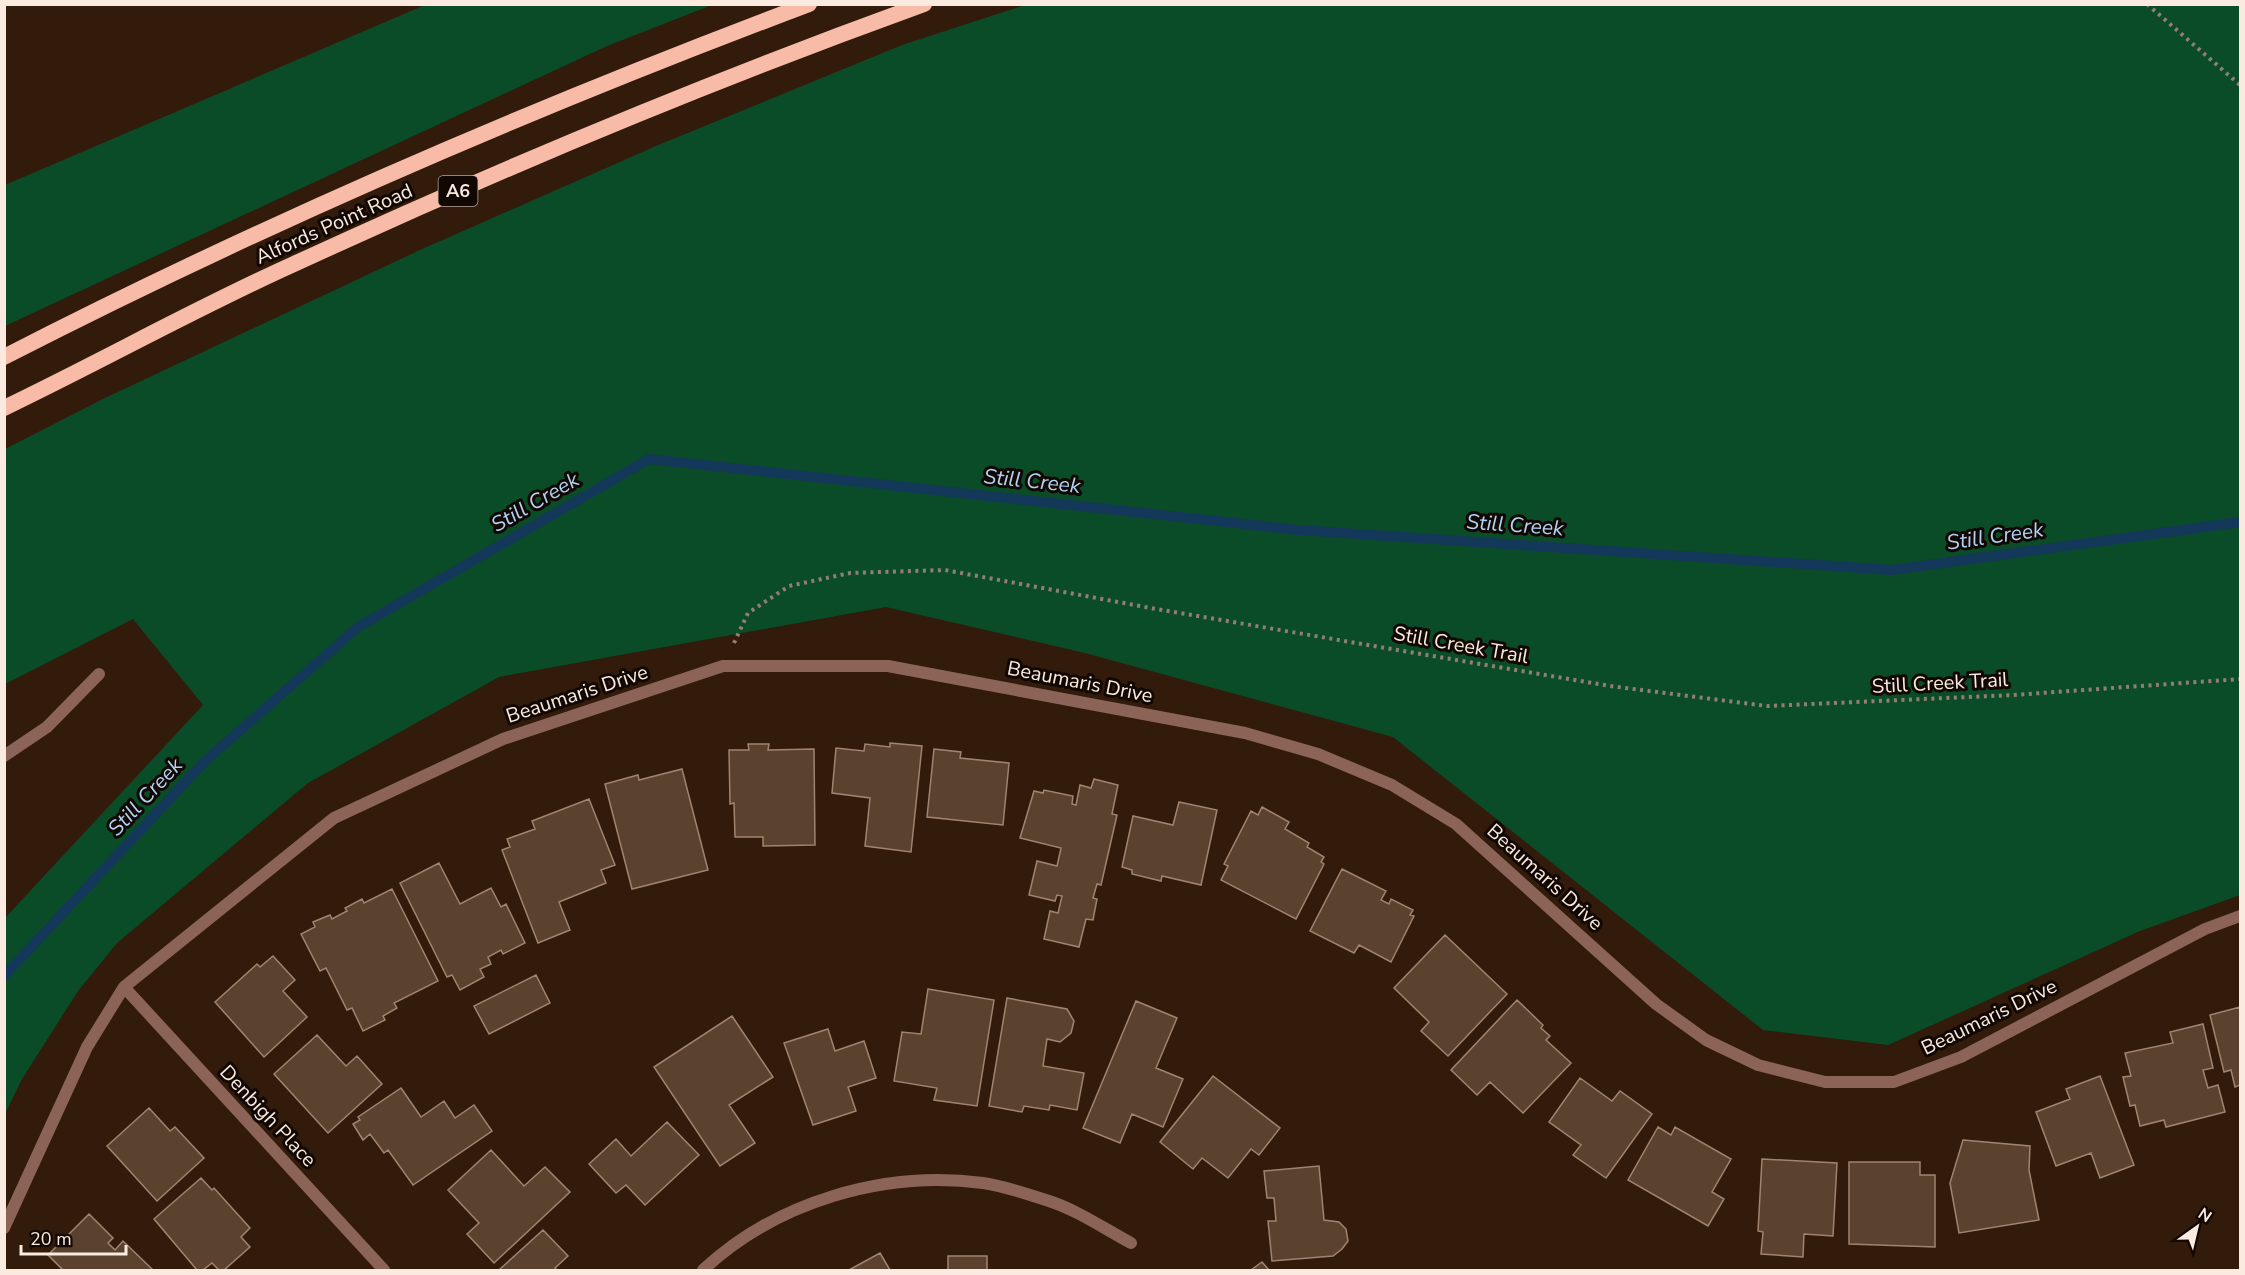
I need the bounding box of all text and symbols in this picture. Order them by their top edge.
road number: A6 [438,176,478,206]
street label: Alfords Point Road [251,177,417,271]
water label: Still Creek [982,462,1082,500]
water label: Still Creek [486,465,585,538]
water label: Still Creek [1465,508,1565,542]
water label: Still Creek [1945,515,2046,557]
street label: Still Creek Trail [1391,620,1531,670]
street label: Beaumaris Drive [1005,655,1155,709]
street label: Beaumaris Drive [503,658,651,730]
street label: Still Creek Trail [1871,666,2009,700]
water label: Still Creek [102,752,189,842]
street label: Beaumaris Drive [1481,818,1609,936]
street label: Beaumaris Drive [1917,972,2061,1062]
street label: Denbigh Place [214,1059,322,1173]
north arrow [2167,1197,2227,1257]
text: N [2194,1203,2216,1228]
scale bar [21,1218,126,1256]
text: 20 m [30,1227,72,1251]

